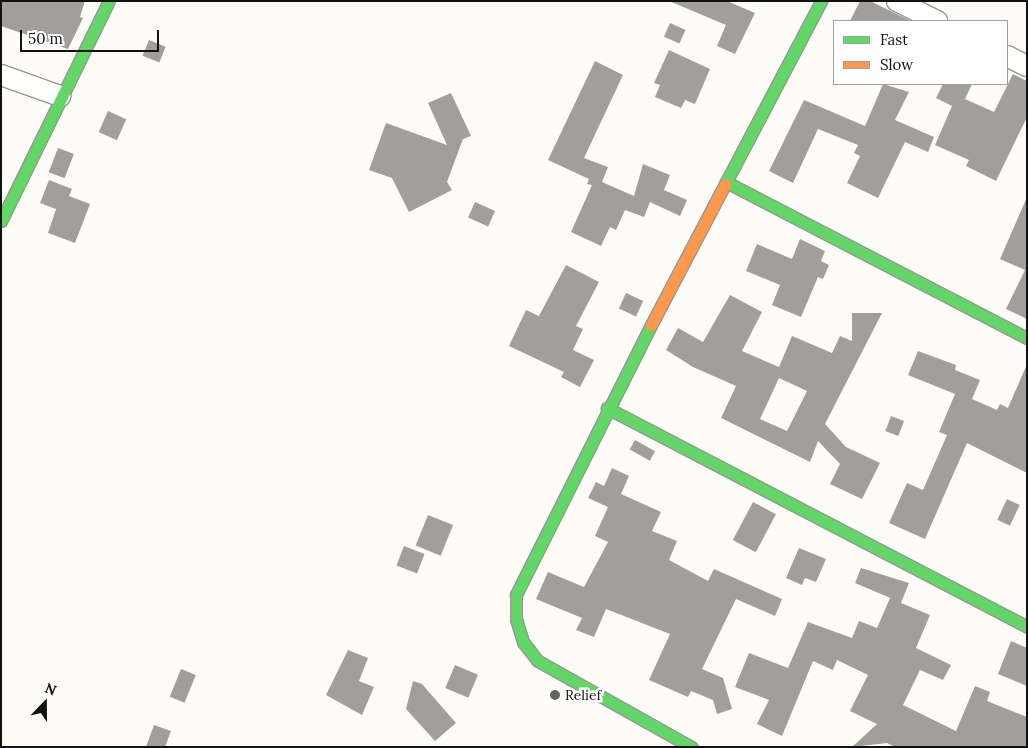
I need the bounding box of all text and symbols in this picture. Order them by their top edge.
scale bar [22,20,161,52]
legend [833,20,1008,85]
text: 50 m [28,29,63,48]
text: Fast [880,30,908,49]
text: Slow [880,55,913,74]
north arrow [20,678,70,728]
text: N [42,679,59,699]
place label: Relief [565,687,601,703]
marker: Relief [549,689,561,701]

